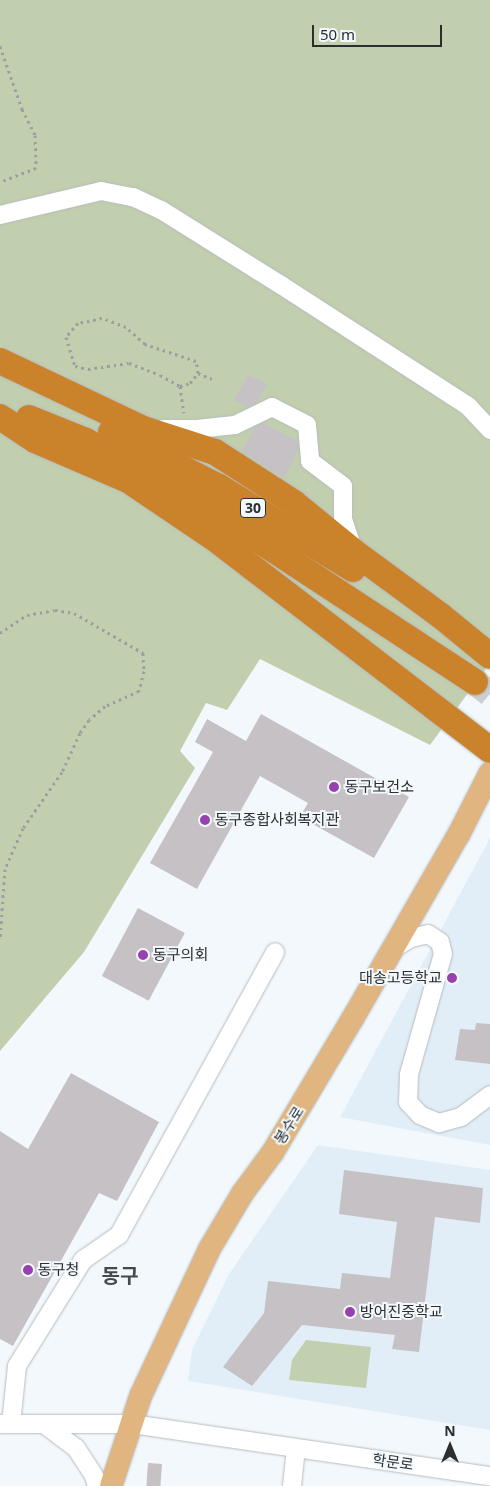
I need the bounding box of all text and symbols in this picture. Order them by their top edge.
scale bar [315,15,445,47]
text: 50 m [320,24,355,44]
road number: 30 [239,496,267,520]
place label: 동구보건소 [345,778,414,796]
marker: 동구보건소 [327,780,341,794]
place label: 동구종합사회복지관 [215,811,339,829]
marker: 동구종합사회복지관 [199,814,211,826]
place label: 동구의회 [153,946,208,964]
marker: 동구의회 [137,949,149,961]
place label: 대송고등학교 [359,969,442,987]
marker: 대송고등학교 [446,972,458,984]
street label: 봉수로 [270,1103,308,1147]
place label: 동구청 [38,1261,79,1279]
district label: 동구 [102,1263,138,1287]
marker: 동구청 [22,1264,34,1276]
place label: 방어진중학교 [360,1303,443,1321]
marker: 방어진중학교 [344,1306,356,1318]
north arrow [425,1421,475,1471]
text: N [444,1421,456,1440]
street label: 학문로 [371,1450,415,1474]

